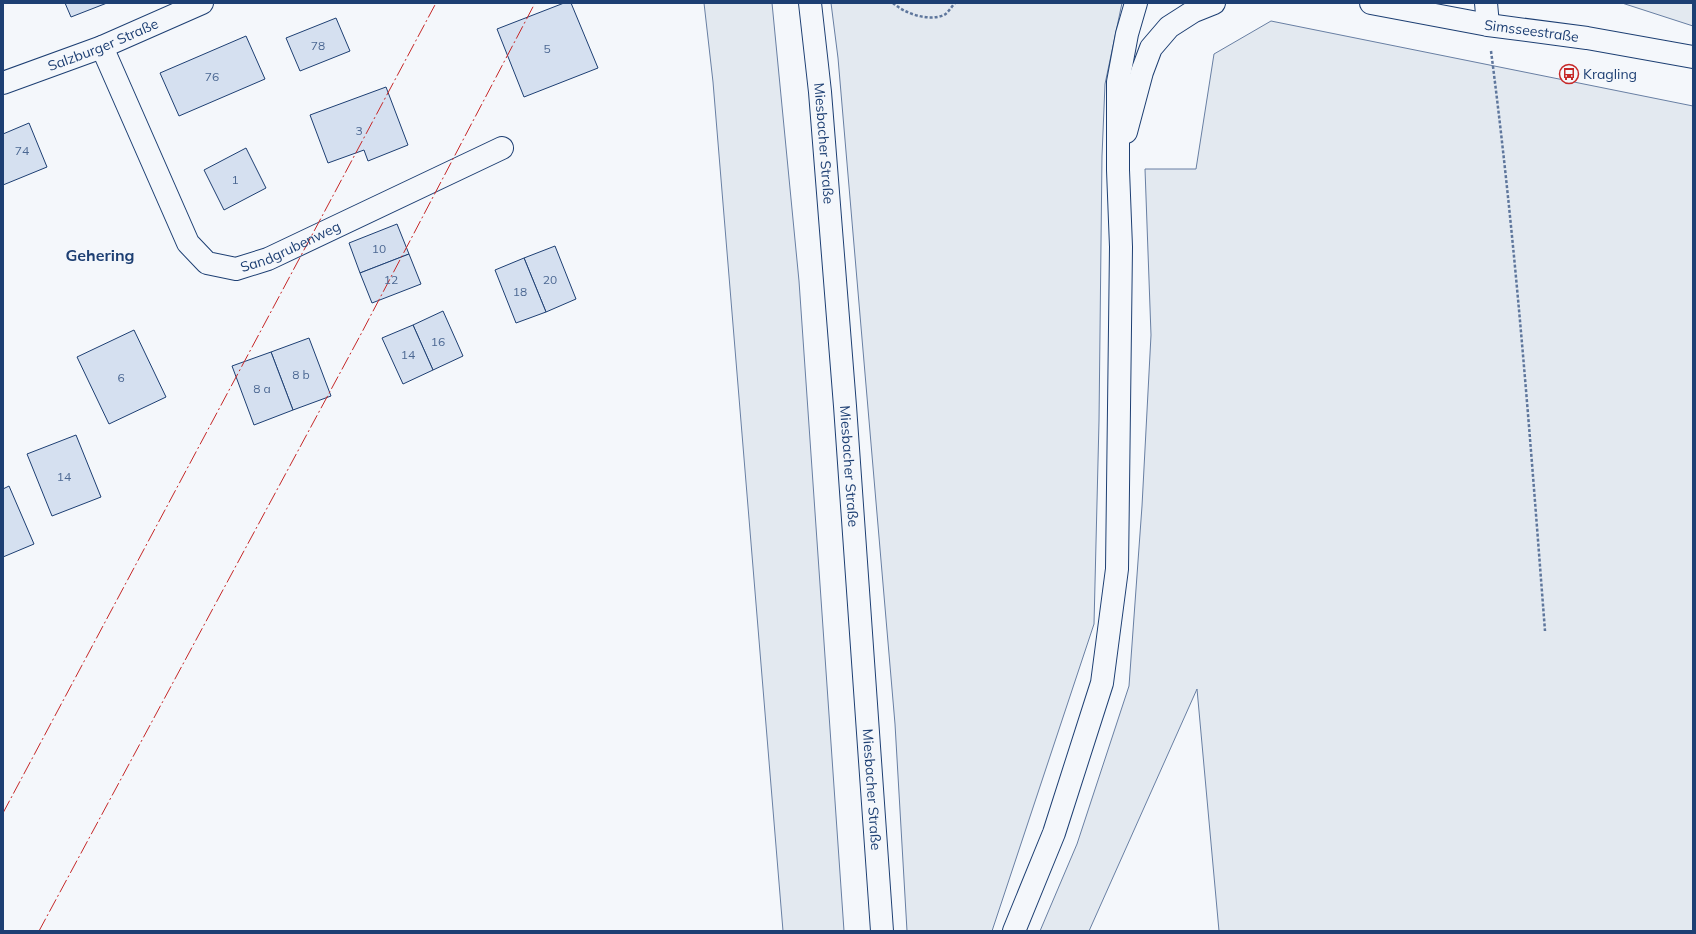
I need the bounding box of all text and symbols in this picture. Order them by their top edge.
street label: Salzburger Straße [45,14,161,75]
street label: Simsseestraße [1483,16,1580,46]
house number: 78 [311,38,325,53]
house number: 5 [543,41,551,56]
bus stop icon: Kragling [1558,63,1580,85]
place label: Kragling [1583,65,1637,83]
house number: 76 [205,69,219,84]
street label: Miesbacher Straße [810,82,838,205]
house number: 3 [355,123,363,138]
house number: 74 [15,143,29,158]
house number: 1 [231,172,239,187]
street label: Sandgrubenweg [238,217,343,276]
house number: 10 [372,241,386,256]
district label: Gehering [65,245,135,265]
house number: 12 [384,272,398,287]
house number: 20 [543,272,557,287]
house number: 18 [513,284,527,299]
house number: 16 [431,334,445,349]
house number: 14 [401,347,415,362]
house number: 8 b [292,367,310,382]
house number: 6 [117,370,125,385]
house number: 8 a [253,381,271,396]
street label: Miesbacher Straße [836,405,863,528]
house number: 14 [57,469,71,484]
street label: Miesbacher Straße [859,728,885,851]

